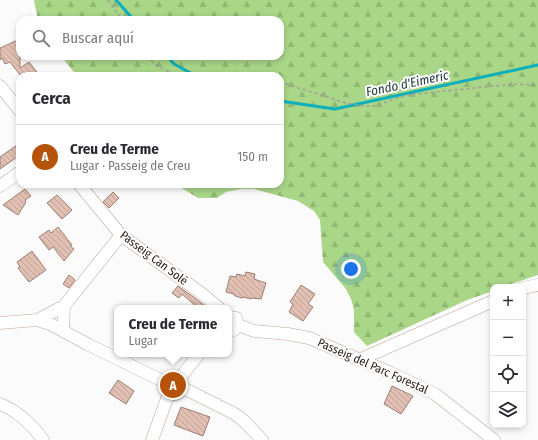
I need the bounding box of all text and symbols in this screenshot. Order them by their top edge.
search box [16,16,284,60]
icon: search [30,27,52,49]
text: Buscar aquí [62,29,134,47]
water label: Fondo d'Eimeric [365,67,450,100]
text: Cerca [32,88,71,109]
text: Creu de Terme [70,140,159,158]
text: A [41,149,49,164]
text: 150 m [237,149,268,164]
text: Lugar · Passeig de Creu [70,158,190,173]
street label: Passeig Can Solé [117,228,191,288]
your location [341,259,361,279]
map controls [490,284,526,428]
button: + [490,284,526,320]
popup [114,305,232,357]
text: Creu de Terme [129,315,217,333]
button: − [490,320,526,356]
text: Lugar [129,333,158,348]
street label: Passeig del Parc Forestal [316,335,430,397]
button: locate [490,356,526,392]
pin: A [160,370,186,400]
button: layers [490,392,526,428]

